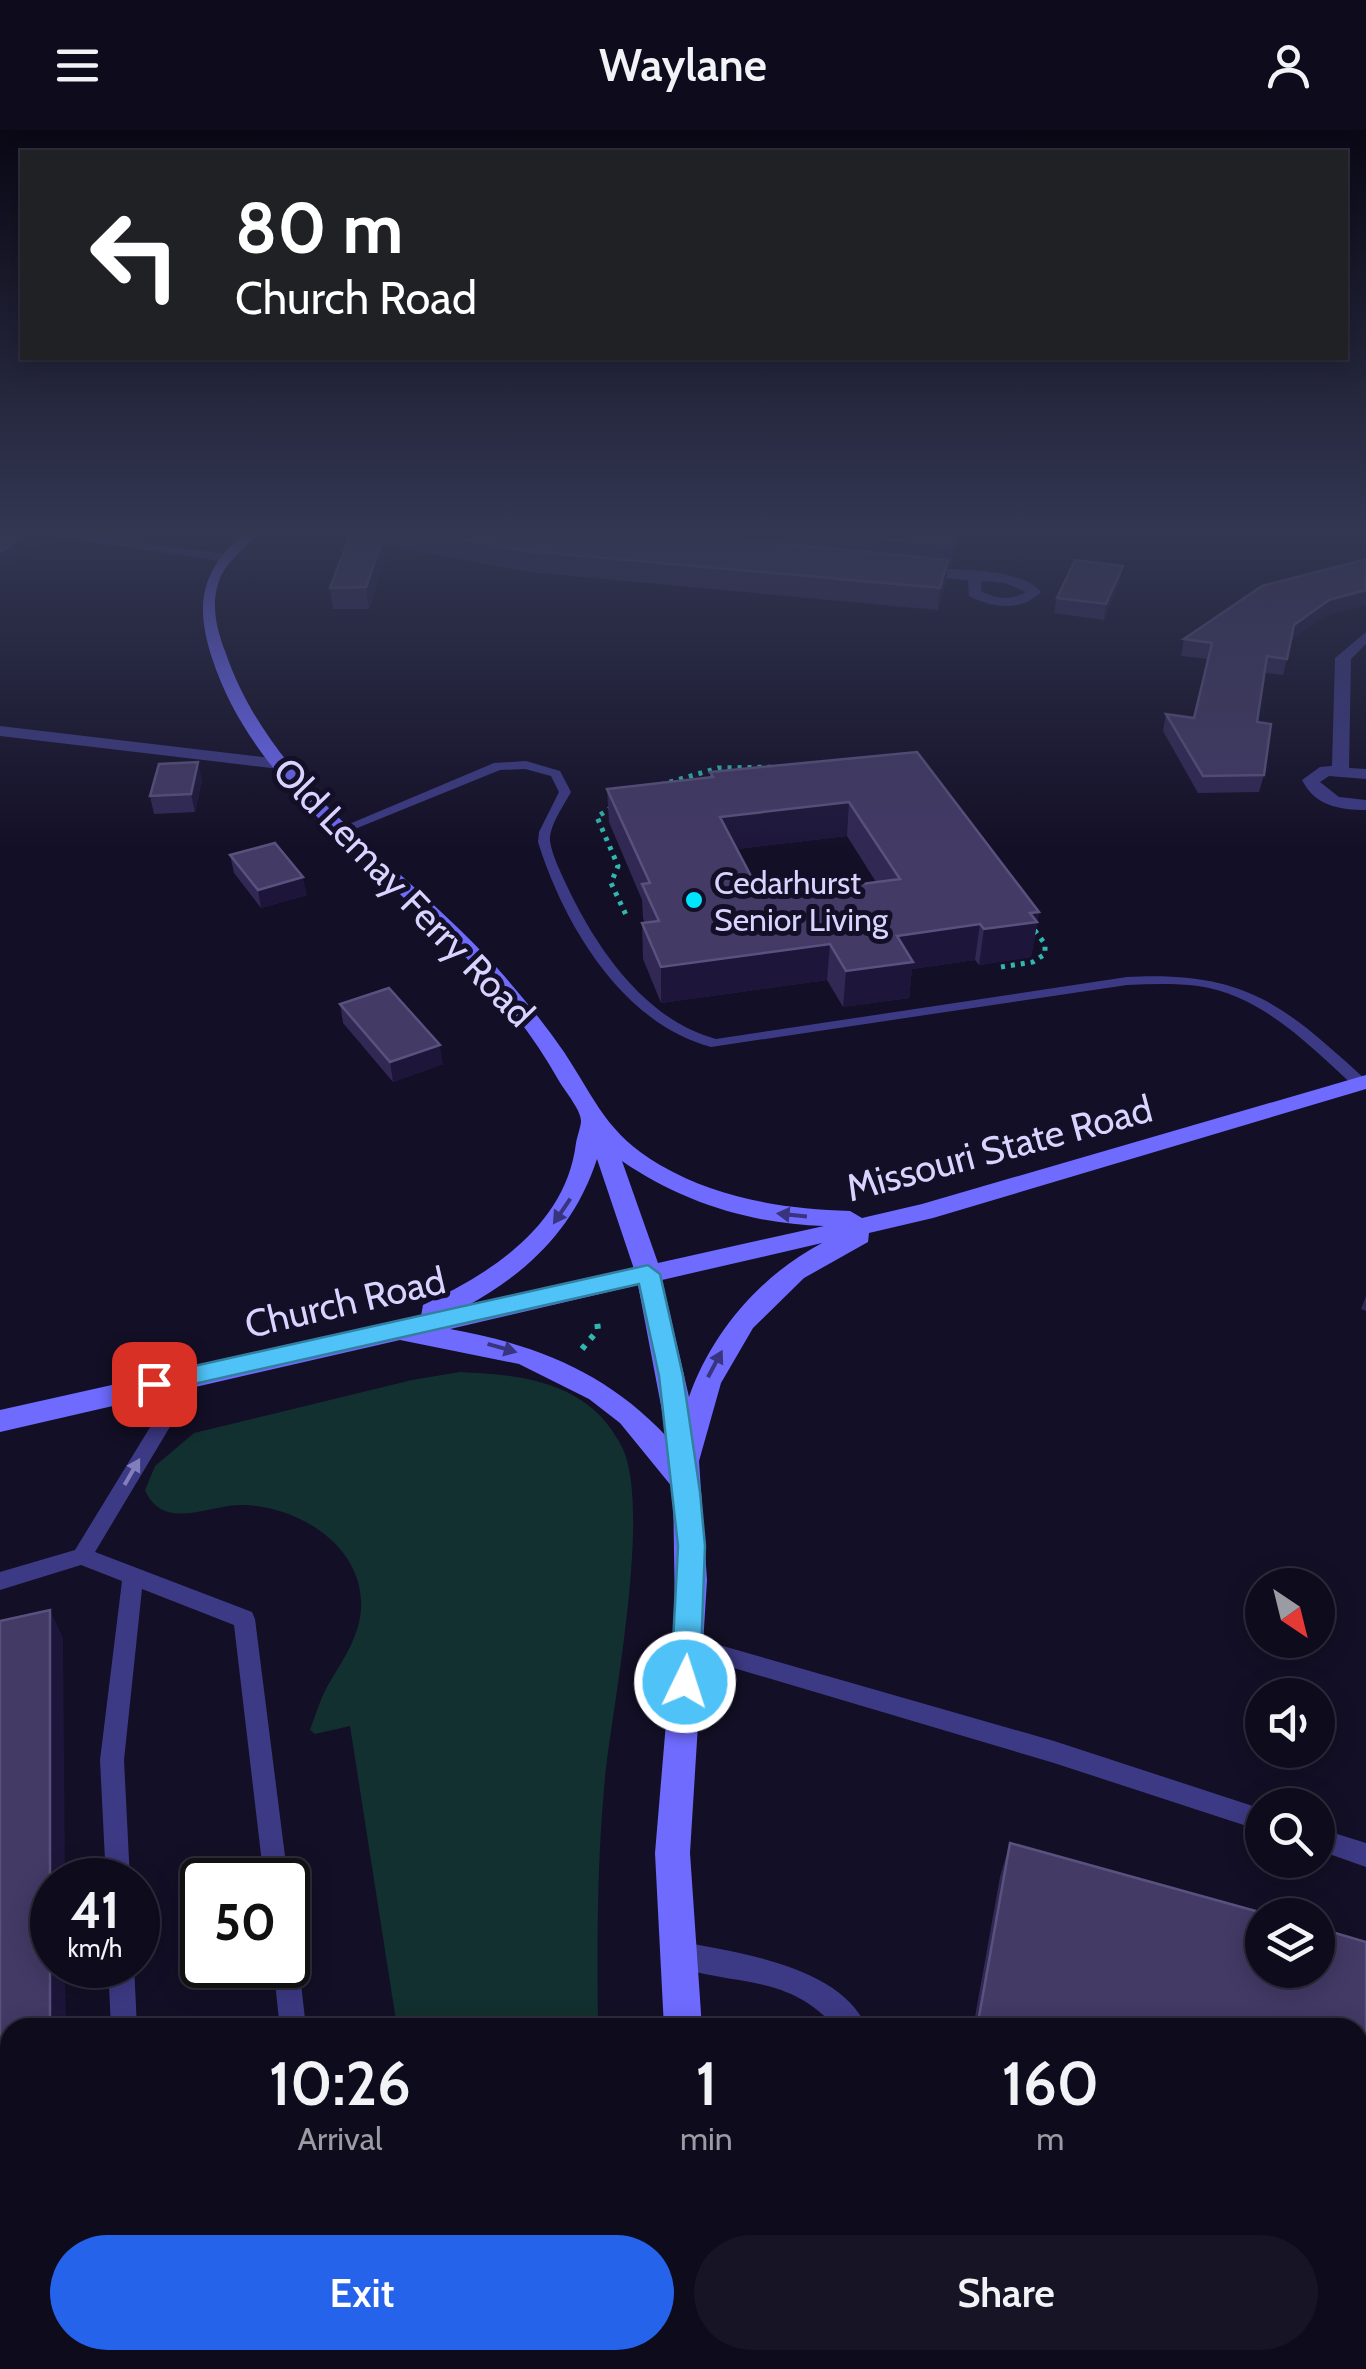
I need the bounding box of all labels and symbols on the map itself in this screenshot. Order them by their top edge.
street label: Old Lemay Ferry Road [263,748,545,1036]
place label: Cedarhurst Senior Living [714,863,889,939]
marker: Cedarhurst Senior Living [683,889,705,911]
street label: Missouri State Road [841,1085,1157,1211]
one-way arrow [554,1197,572,1224]
one-way arrow [776,1207,808,1223]
street label: Church Road [240,1256,450,1348]
one-way arrow [487,1341,518,1357]
pin [112,1342,197,1427]
one-way arrow [706,1349,723,1378]
one-way arrow [123,1458,140,1487]
north arrow [1245,1568,1335,1658]
position arrow [633,1630,737,1734]
speed limit sign: 50 [180,1858,310,1988]

